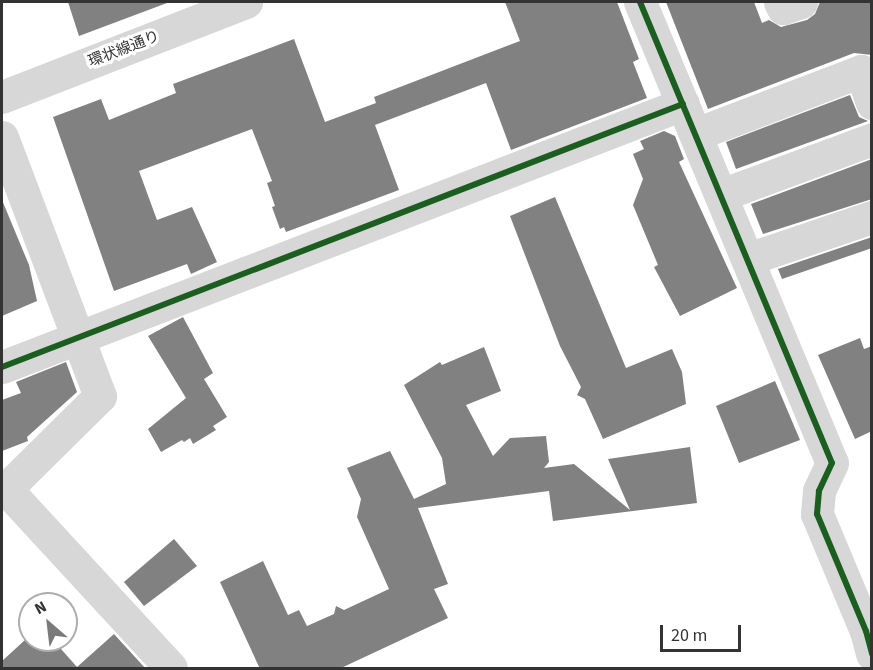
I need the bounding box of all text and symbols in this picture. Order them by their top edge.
street label: 環状線通り [86,27,162,71]
north arrow [18,592,78,652]
text: N [31,596,50,620]
scale bar [663,613,744,651]
text: 20 m [671,623,707,648]

